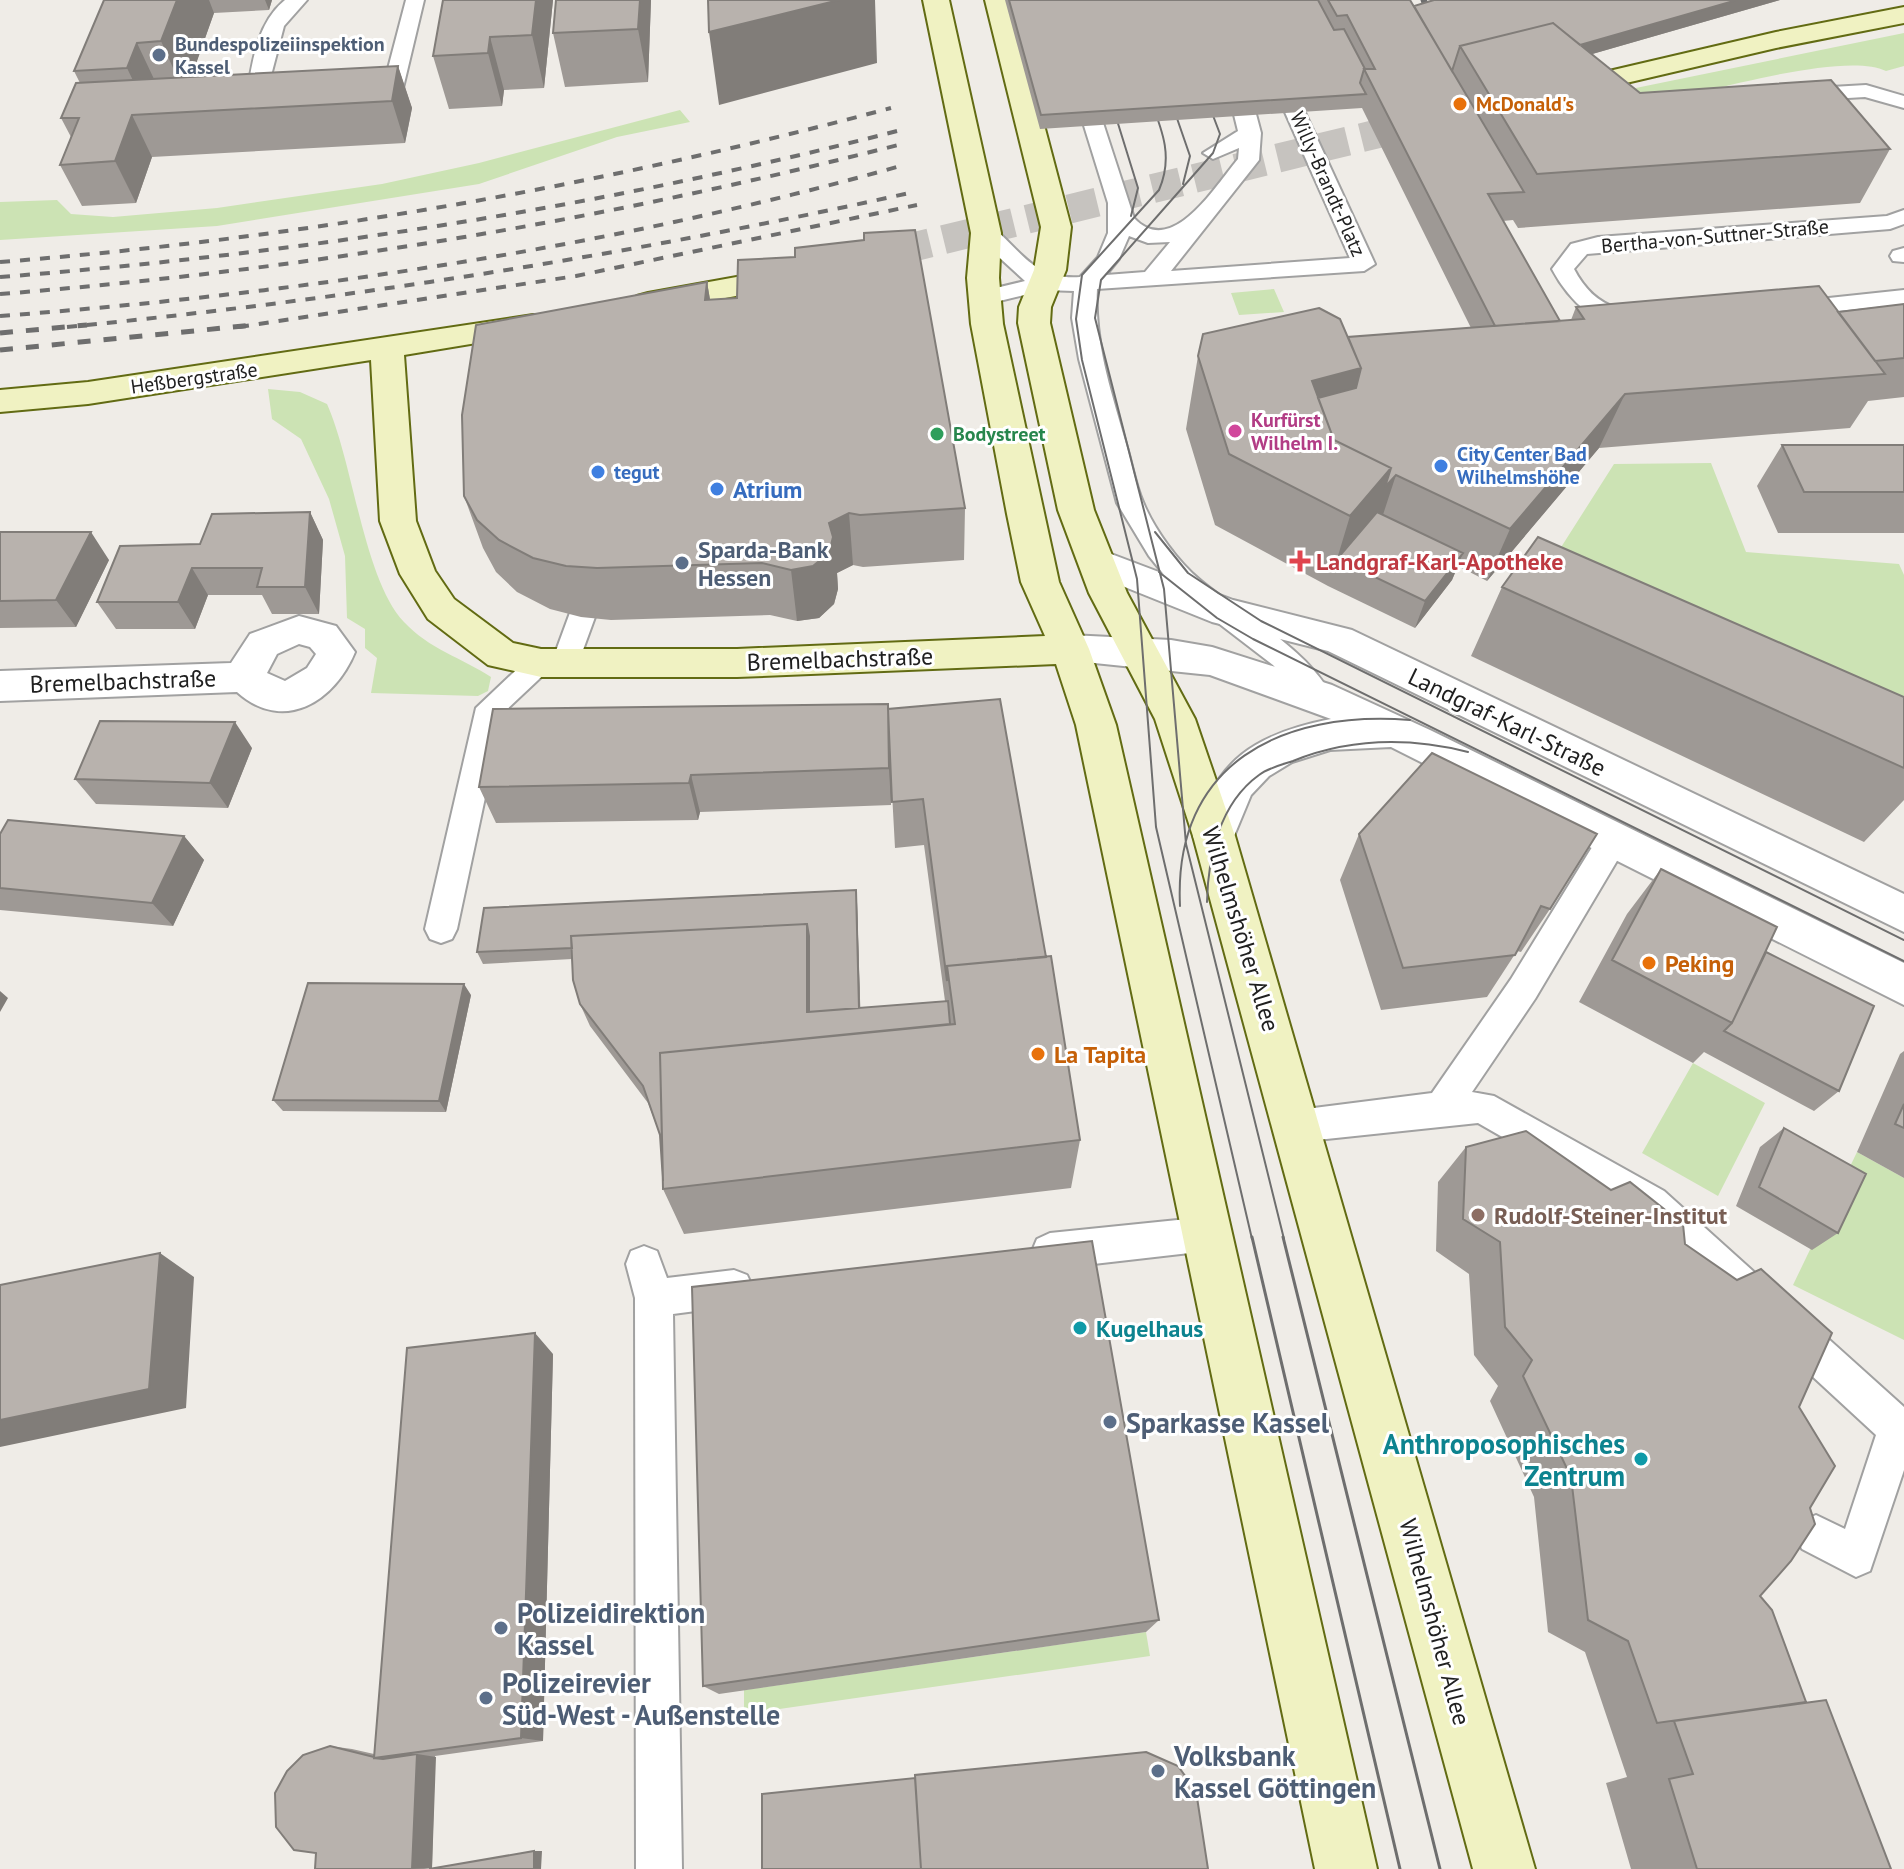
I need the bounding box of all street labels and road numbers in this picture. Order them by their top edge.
street label: Willy-Brandt-Platz [1284,107,1372,261]
street label: Bertha-von-Suttner-Straße [1600,213,1830,259]
street label: Heßbergstraße [129,356,259,400]
street label: Bremelbachstraße [746,640,934,678]
street label: Landgraf-Karl-Straße [1403,661,1611,783]
street label: Bremelbachstraße [29,662,217,700]
street label: Wilhelmshöher Allee [1195,823,1287,1035]
street label: Wilhelmshöher Allee [1393,1515,1477,1729]

